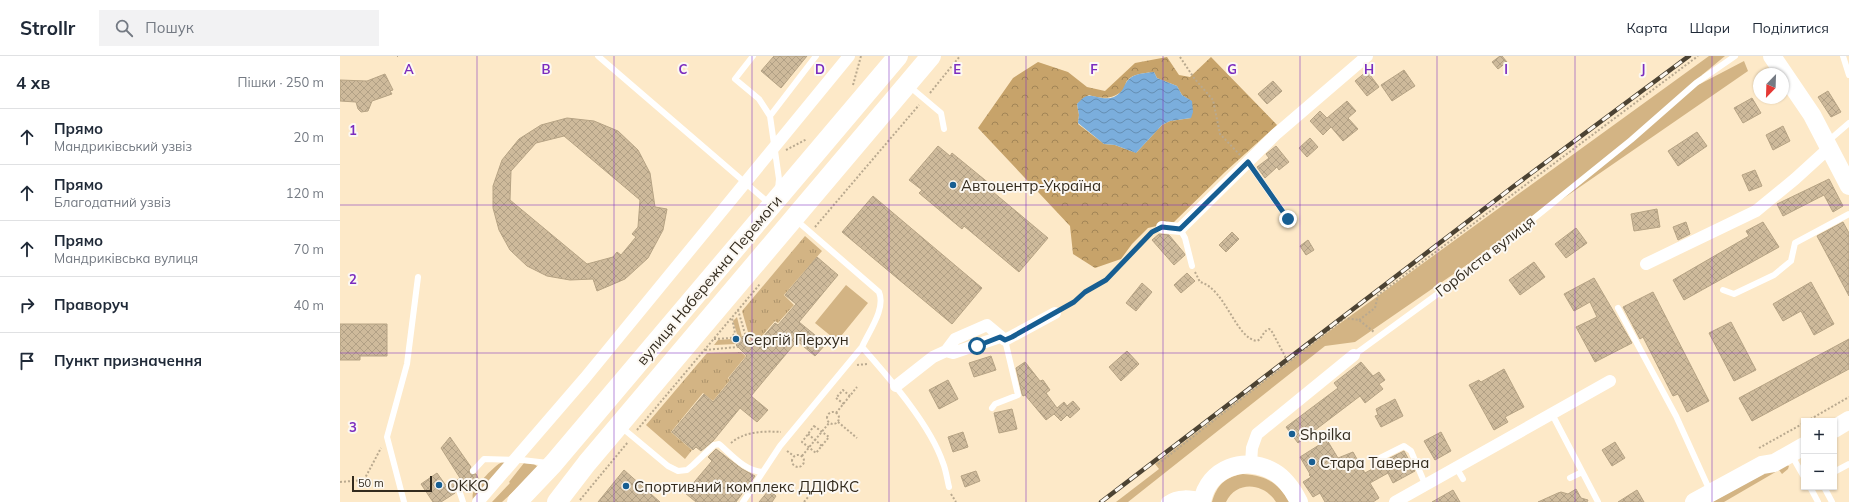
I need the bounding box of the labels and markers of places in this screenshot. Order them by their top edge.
place label: Автоцентр-Україна [961,176,1101,195]
marker: Автоцентр-Україна [948,180,958,190]
place label: Сергій Перхун [744,330,849,349]
marker: Сергій Перхун [731,334,741,344]
place label: Shpilka [1300,425,1351,444]
marker: Shpilka [1287,429,1297,439]
place label: Стара Таверна [1320,453,1429,472]
marker: Стара Таверна [1307,457,1317,467]
place label: OKKO [447,476,489,495]
place label: Спортивний комплекс ДДІФКС [634,477,859,496]
marker: OKKO [434,480,444,490]
marker: Спортивний комплекс ДДІФКС [621,481,631,491]

